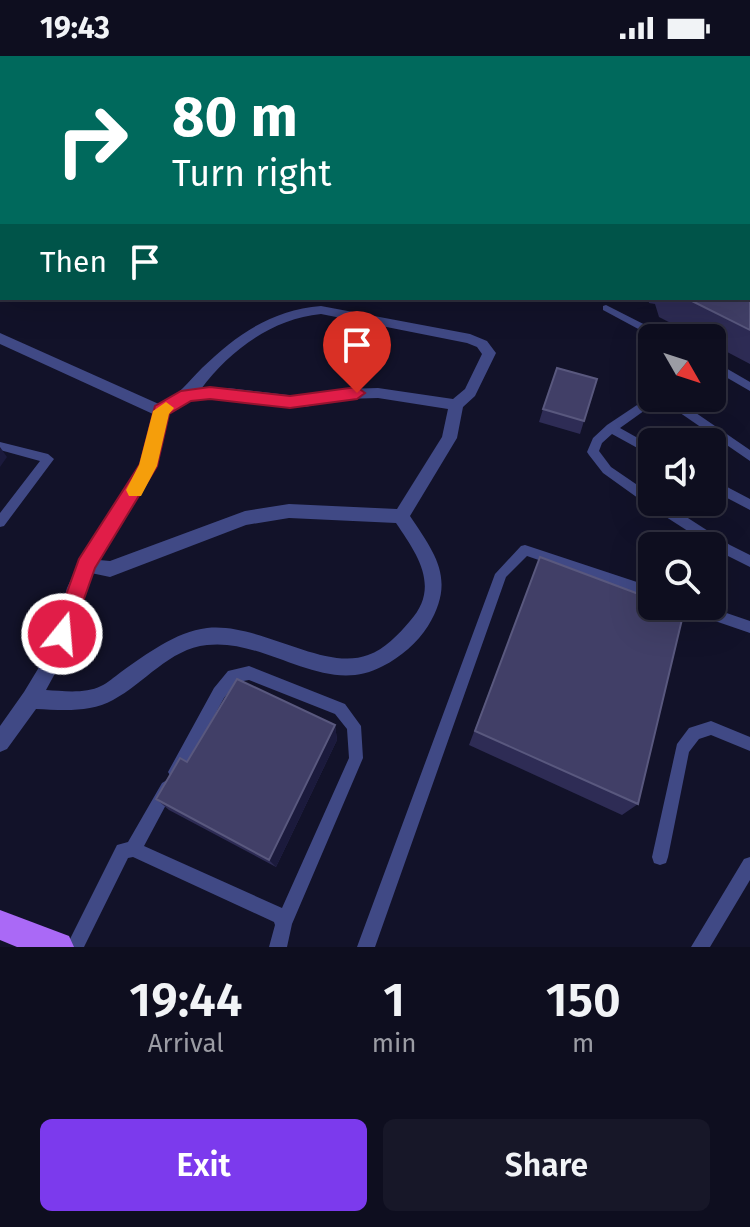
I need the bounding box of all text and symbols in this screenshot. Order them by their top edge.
text: 19:43 [40,10,110,46]
text: 80 m [172,84,298,151]
icon: right [40,88,144,192]
text: Turn right [172,152,332,196]
icon: arrive [123,240,167,284]
text: Then [40,244,107,280]
pin [323,311,391,393]
icon: arrive [335,323,379,367]
north arrow [638,324,726,412]
map controls [638,324,726,620]
button: sound [638,428,726,516]
button: search [638,532,726,620]
position arrow [20,592,104,676]
text: 19:44 [129,971,242,1029]
text: 1 [383,971,405,1029]
text: 150 [546,971,621,1029]
text: Arrival [148,1028,224,1059]
text: min [372,1028,417,1059]
text: m [572,1028,594,1059]
button: Exit [40,1119,367,1211]
button: Share [383,1119,710,1211]

